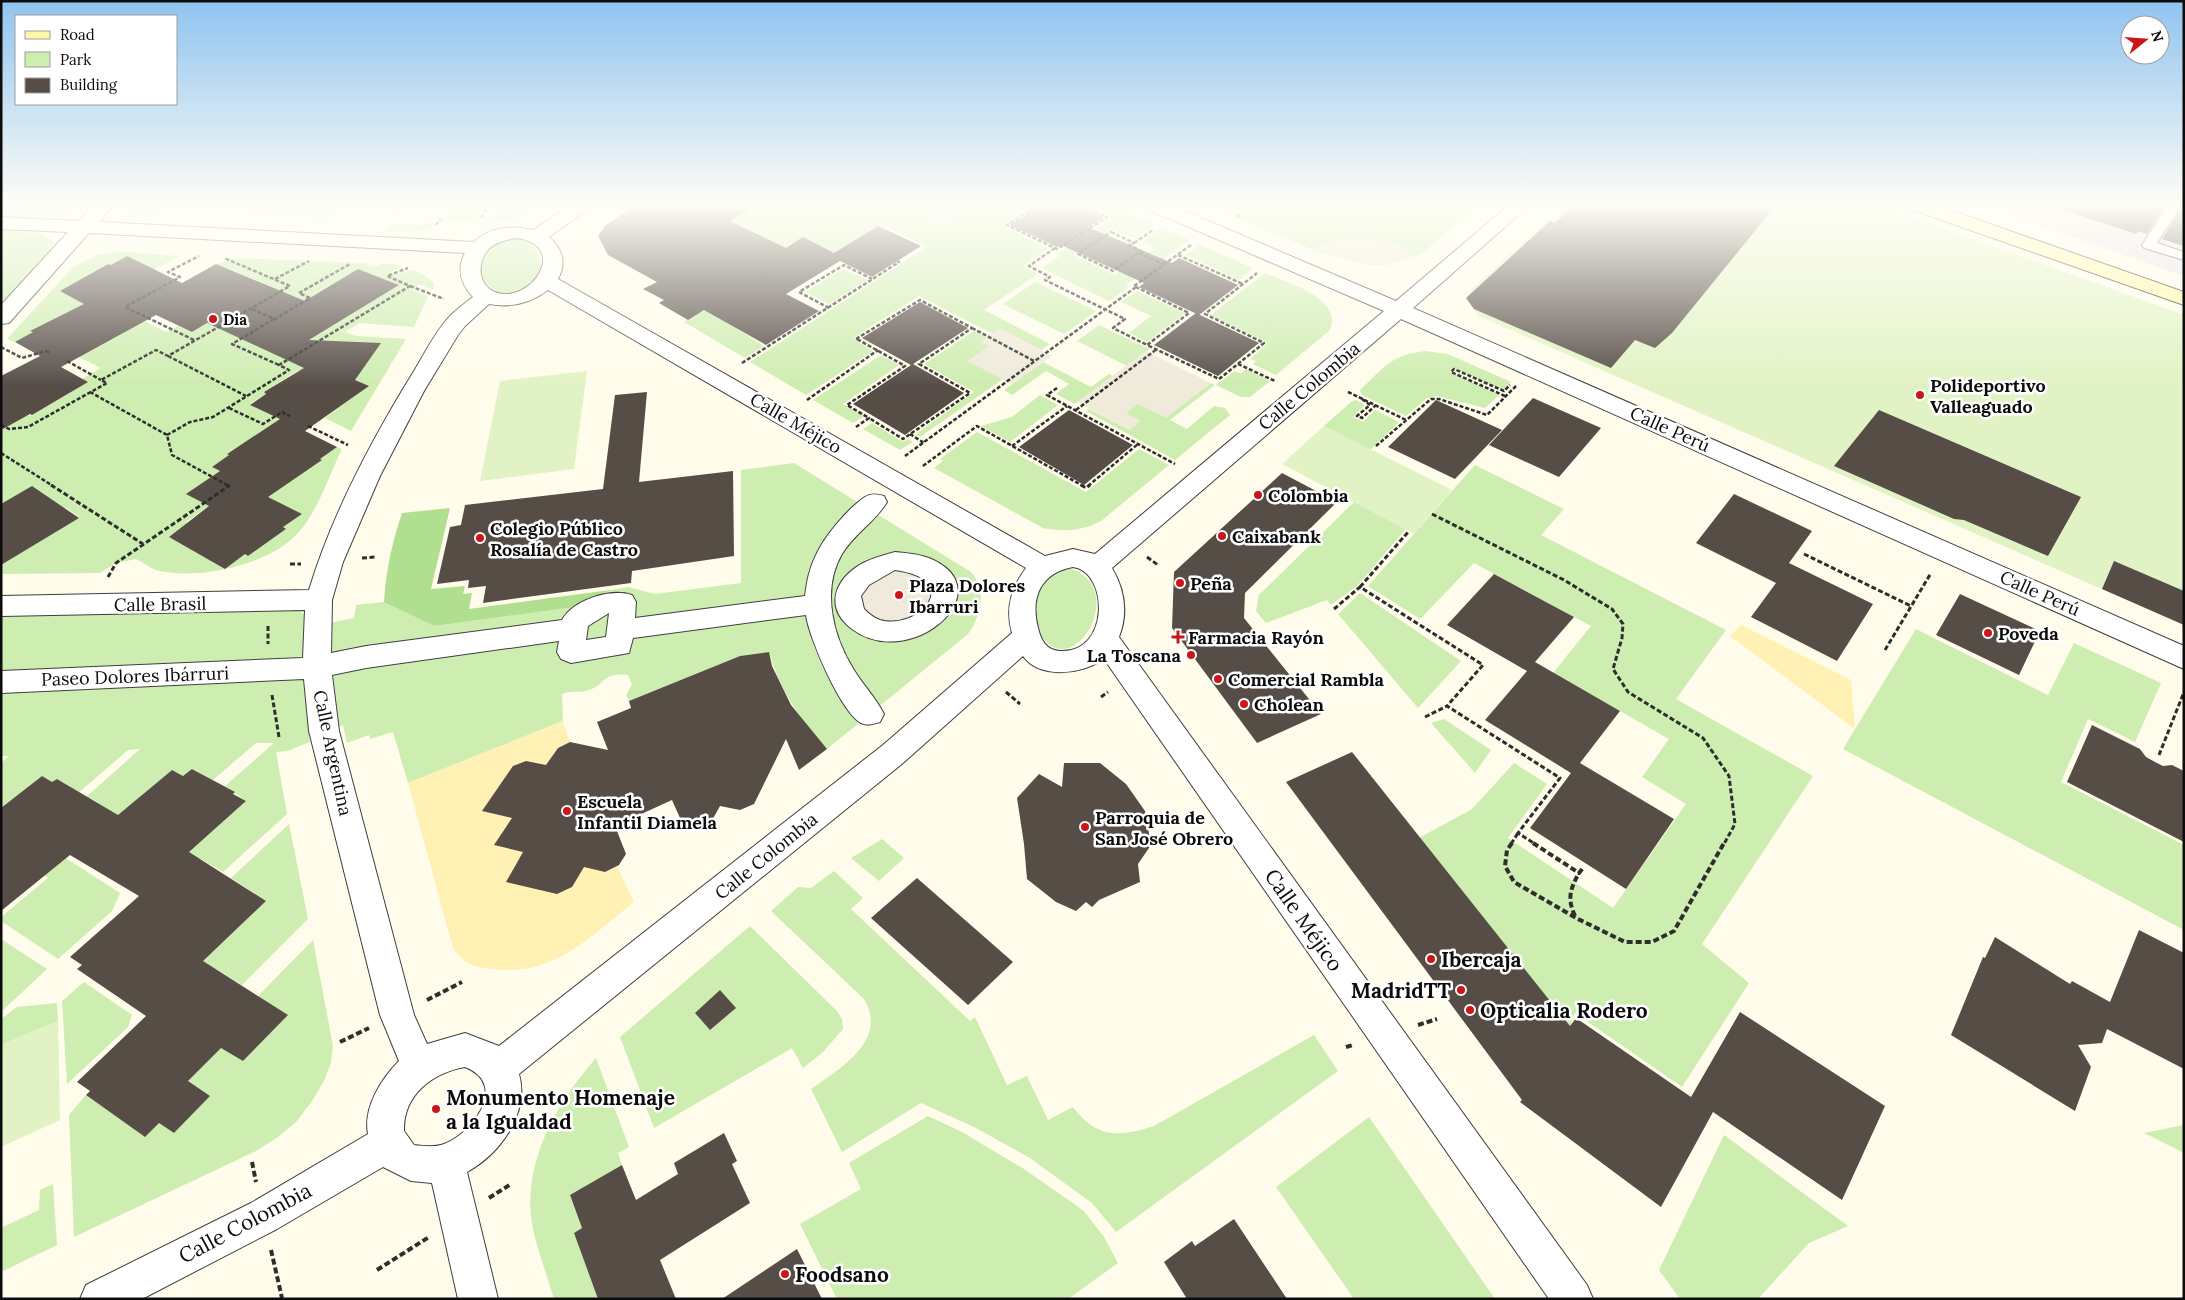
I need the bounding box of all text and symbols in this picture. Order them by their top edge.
legend [15,15,178,105]
north arrow [2120,15,2170,65]
text: Road [60,25,95,44]
text: N [2147,28,2168,44]
text: Park [60,50,91,69]
text: Building [60,75,118,94]
place label: Dia [223,310,247,329]
marker: Dia [207,313,219,325]
street label: Calle Colombia [1253,337,1365,435]
place label: Polideportivo Valleaguado [1930,374,2046,418]
street label: Calle Méjico [746,388,846,458]
marker: Polideportivo Valleaguado [1914,389,1926,401]
street label: Calle Perú [1626,401,1714,457]
place label: Colombia [1268,484,1349,507]
marker: Colombia [1252,489,1264,501]
place label: Colegio Público Rosalía de Castro [490,517,638,561]
place label: Caixabank [1232,525,1321,548]
marker: Caixabank [1216,530,1228,542]
marker: Colegio Público Rosalía de Castro [474,532,486,544]
street label: Calle Perú [1996,565,2084,621]
place label: Peña [1190,572,1232,595]
place label: Plaza Dolores Ibarruri [909,574,1026,618]
marker: Peña [1174,577,1186,589]
marker: Plaza Dolores Ibarruri [893,589,905,601]
street label: Calle Brasil [114,592,207,616]
place label: Poveda [1998,622,2059,645]
place label: Farmacia Rayón [1188,626,1324,649]
marker: Poveda [1982,627,1994,639]
marker: Farmacia Rayón [1172,631,1184,643]
place label: La Toscana [1087,644,1182,667]
marker: La Toscana [1185,649,1197,661]
street label: Paseo Dolores Ibárruri [41,661,229,691]
place label: Comercial Rambla [1228,668,1385,691]
marker: Comercial Rambla [1212,673,1224,685]
street label: Calle Argentina [308,688,358,818]
place label: Cholean [1254,693,1324,716]
marker: Cholean [1238,698,1250,710]
place label: Escuela Infantil Diamela [577,790,718,834]
marker: Escuela Infantil Diamela [561,805,573,817]
place label: Parroquia de San José Obrero [1095,806,1233,850]
street label: Calle Colombia [710,808,822,904]
marker: Parroquia de San José Obrero [1079,821,1091,833]
street label: Calle Méjico [1259,863,1349,977]
place label: Ibercaja [1441,946,1522,973]
marker: Ibercaja [1425,953,1437,965]
place label: MadridTT [1351,977,1451,1004]
marker: MadridTT [1455,984,1467,996]
place label: Opticalia Rodero [1480,997,1648,1024]
marker: Opticalia Rodero [1464,1004,1476,1016]
place label: Monumento Homenaje a la Igualdad [446,1084,675,1135]
marker: Monumento Homenaje a la Igualdad [430,1103,442,1115]
street label: Calle Colombia [174,1177,316,1269]
place label: Foodsano [795,1261,889,1288]
marker: Foodsano [779,1268,791,1280]

